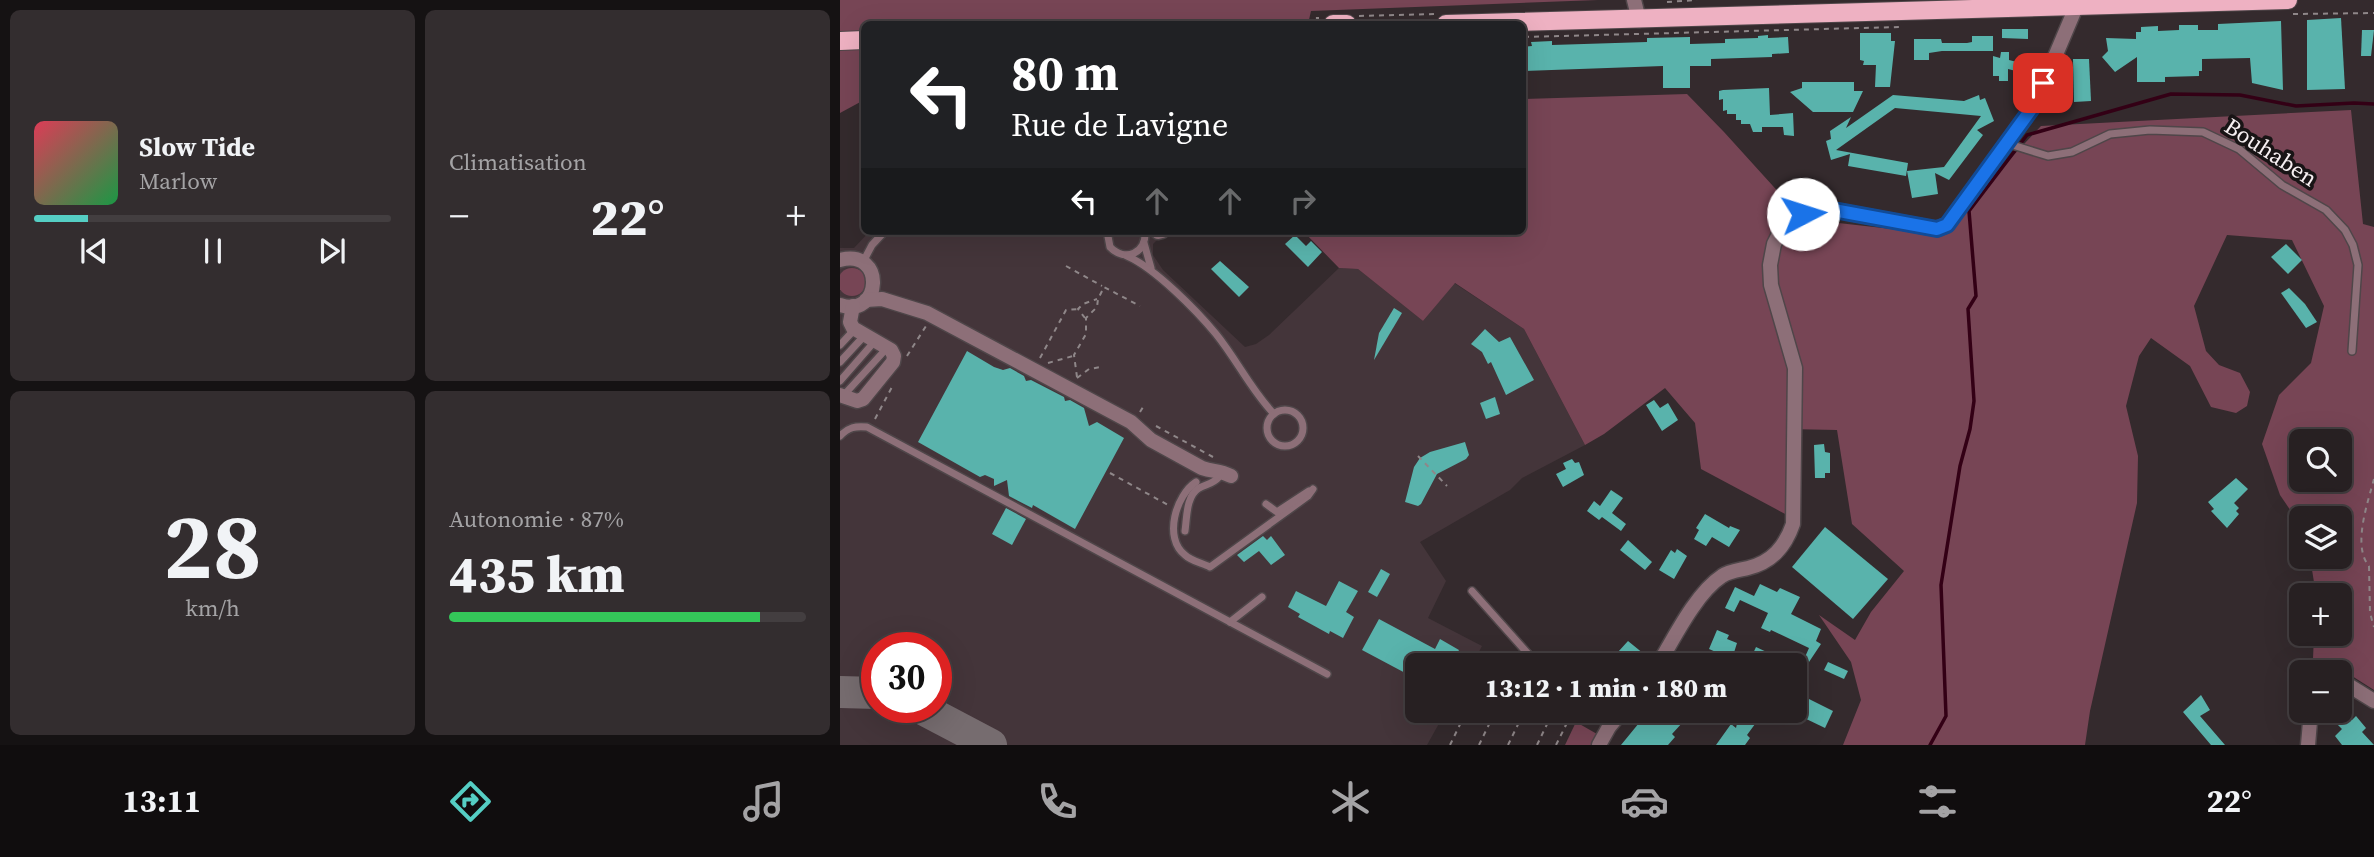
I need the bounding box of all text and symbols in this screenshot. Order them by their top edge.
text: 80 m [1011,39,1119,106]
icon: left [896,49,987,140]
pin [2013,53,2073,113]
icon: arrive [2024,64,2062,102]
text: Rue de Lavigne [1011,103,1228,147]
street label: Bouhaben [2218,110,2324,194]
text: Slow Tide [139,129,255,165]
text: Climatisation [449,146,587,178]
text: Marlow [139,165,217,197]
position arrow [1766,177,1840,251]
text: 22° [590,181,665,252]
icon: left [1065,182,1103,220]
icon: ahead [1138,182,1176,220]
icon: ahead [1211,182,1249,220]
icon: right [1284,182,1322,220]
text: − [449,190,469,242]
text: + [786,190,806,242]
icon: previous [75,232,113,270]
icon: pause [194,232,232,270]
icon: next [313,232,351,270]
map controls [2289,429,2352,723]
button: search [2289,429,2352,492]
text: 28 [163,484,262,608]
text: Autonomie · 87% [449,503,624,535]
button: layers [2289,506,2352,569]
text: 435 km [449,538,625,609]
button: + [2289,583,2352,646]
text: km/h [185,592,240,624]
speed limit sign: 30 [861,632,952,723]
button: − [2289,660,2352,723]
text: 13:12 · 1 min · 180 m [1485,670,1727,706]
icon: directions [446,777,495,826]
icon: music [739,777,788,826]
icon: phone [1033,777,1082,826]
icon: climate [1326,777,1375,826]
icon: car [1620,777,1669,826]
icon: filters [1913,777,1962,826]
text: 13:11 [122,779,201,823]
text: 22° [2207,779,2252,823]

